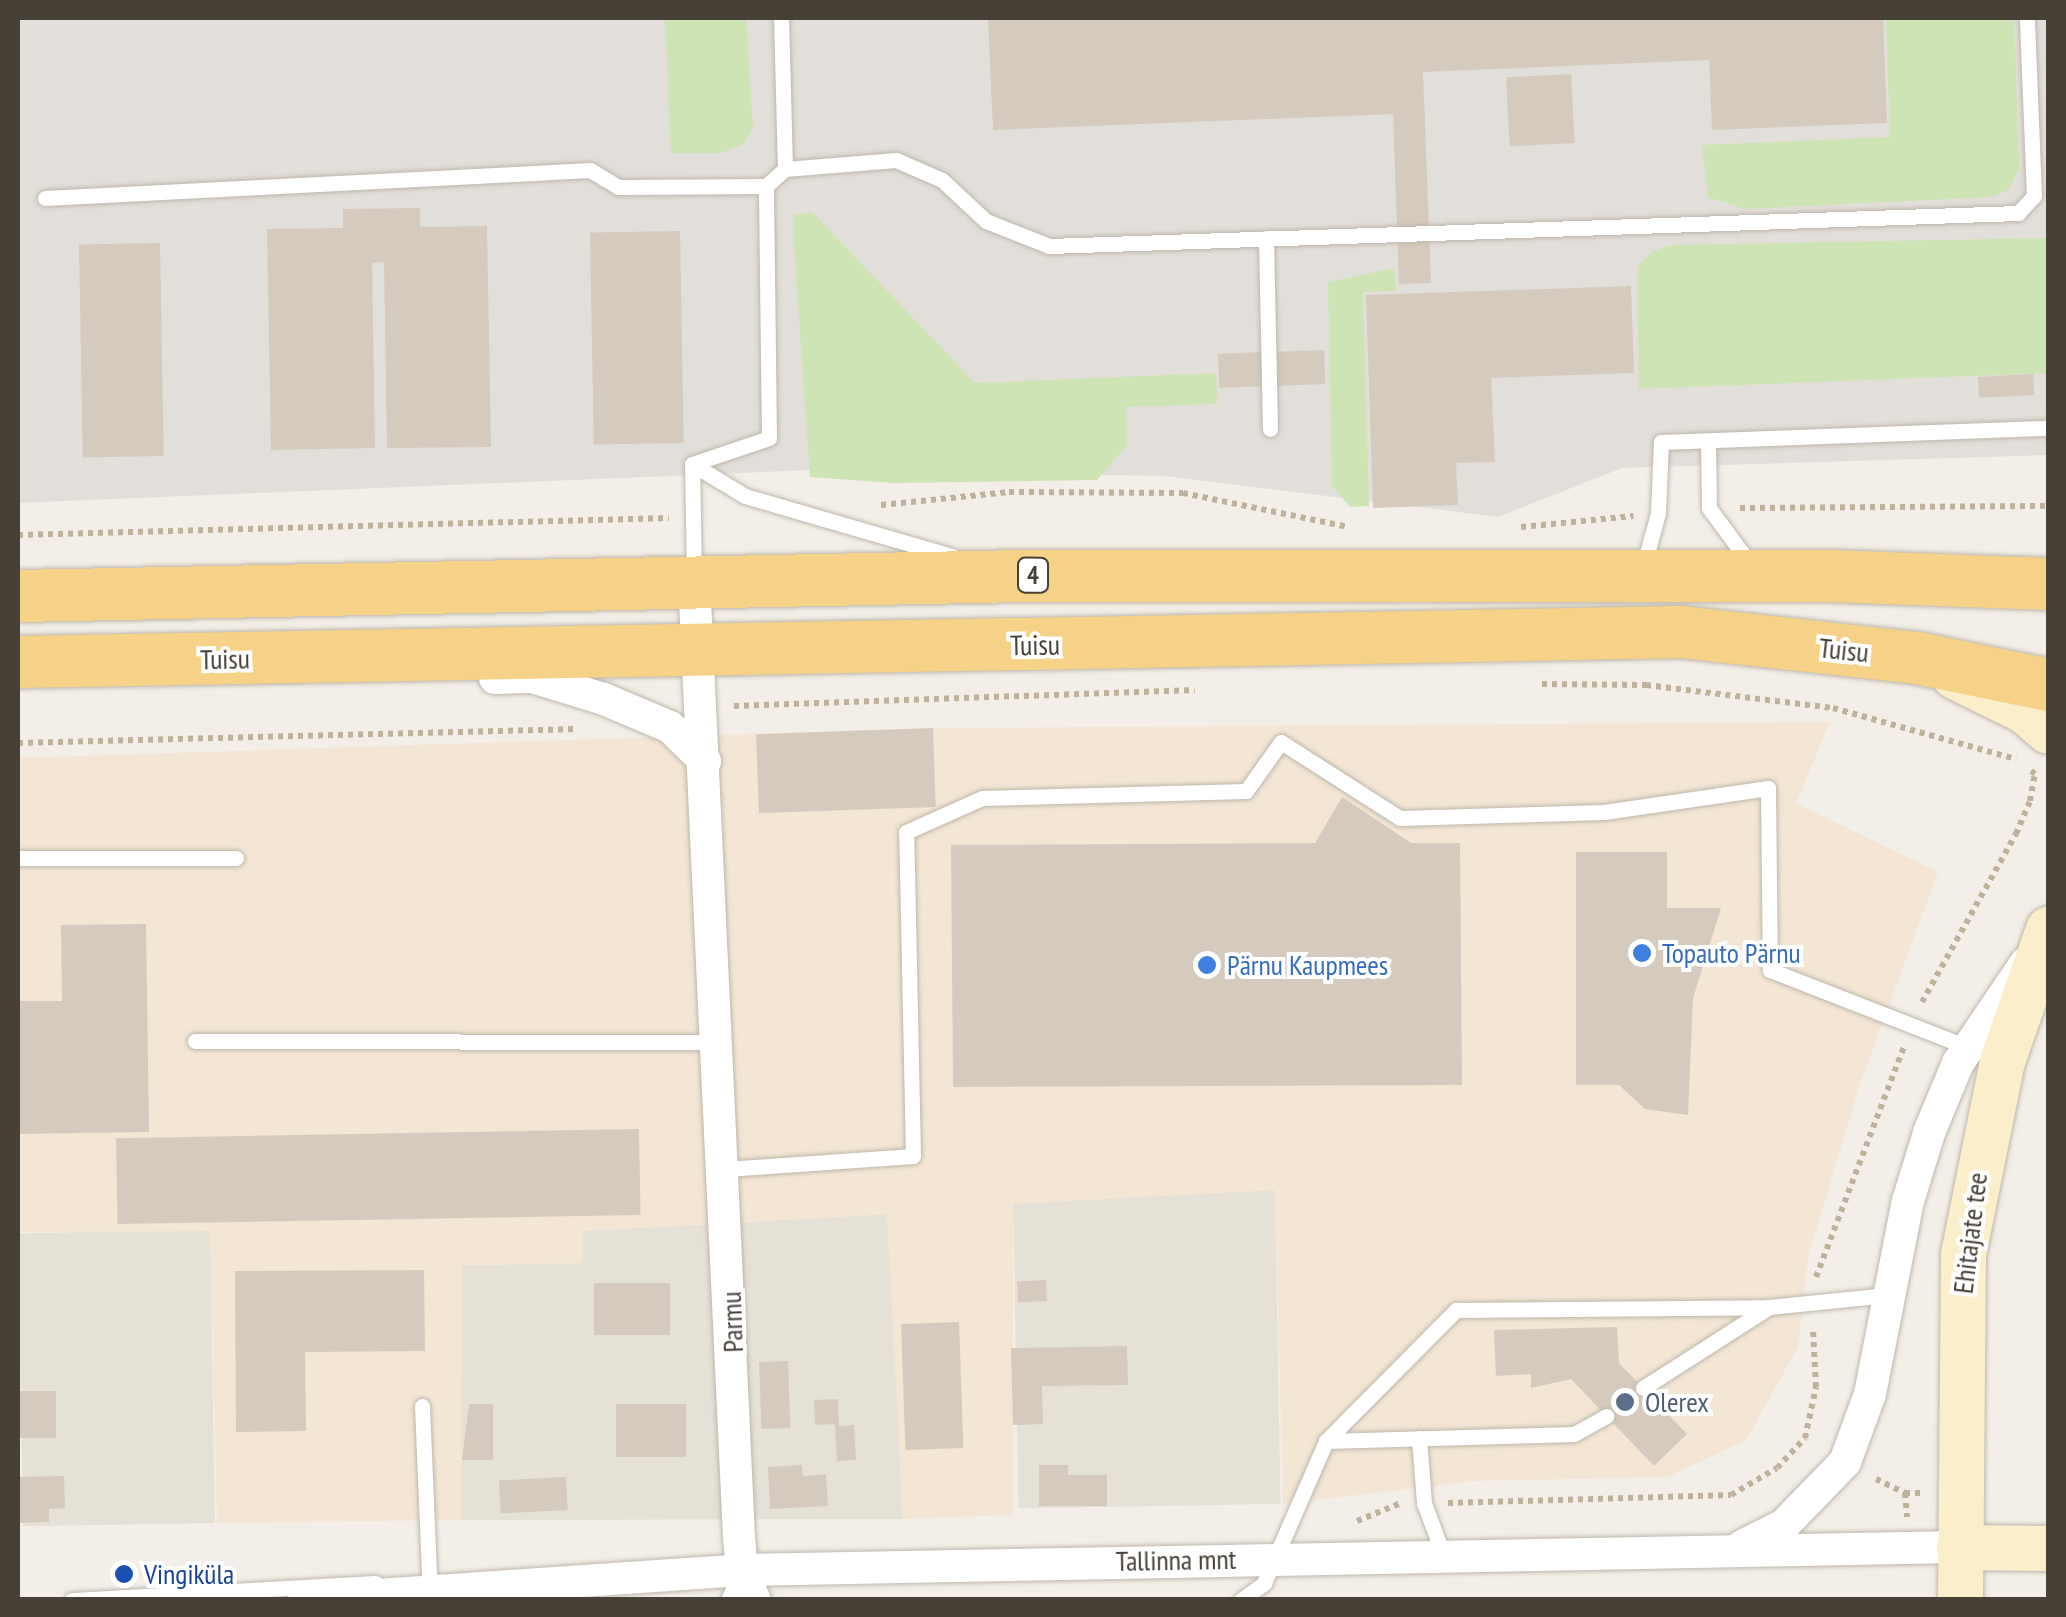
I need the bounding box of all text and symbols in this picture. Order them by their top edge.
road number: 4 [1016,555,1050,595]
street label: Tuisu [1010,628,1060,662]
street label: Tuisu [1817,631,1871,669]
street label: Tuisu [200,642,250,676]
place label: Topauto Pärnu [1662,936,1801,970]
marker: Topauto Pärnu [1631,942,1653,964]
place label: Pärnu Kaupmees [1227,948,1388,982]
marker: Pärnu Kaupmees [1196,954,1218,976]
street label: Ehitajate tee [1946,1170,1994,1296]
street label: Parmu [714,1291,750,1353]
place label: Olerex [1645,1385,1709,1419]
marker: Olerex [1614,1391,1636,1413]
street label: Tallinna mnt [1116,1542,1236,1578]
place label: Vingiküla [144,1557,234,1591]
marker: Vingiküla [113,1563,135,1585]

